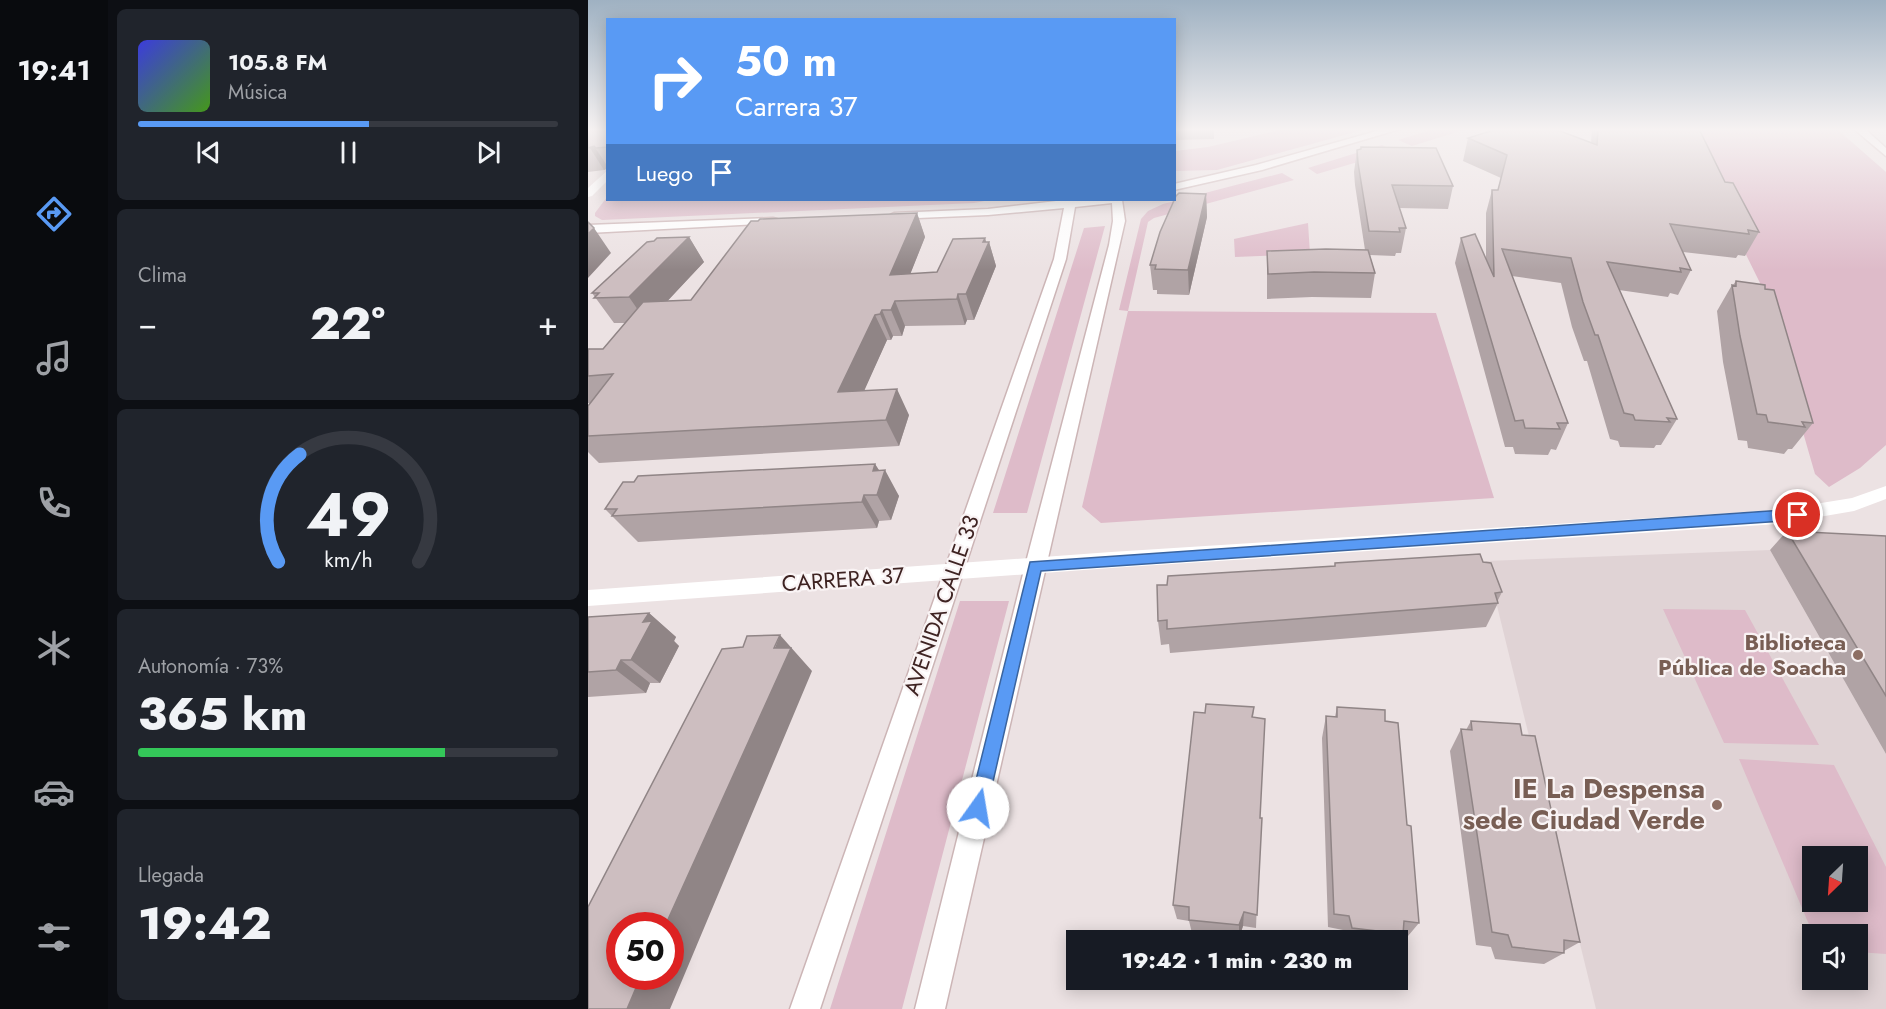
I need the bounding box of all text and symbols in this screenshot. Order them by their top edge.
text: 50 m [735,31,837,92]
icon: right [636,42,714,120]
text: 105.8 FM [228,46,327,78]
text: 19:41 [17,51,91,90]
text: Música [228,78,287,107]
text: Carrera 37 [735,87,857,126]
icon: previous [192,136,225,169]
icon: pause [332,136,365,169]
icon: next [472,136,505,169]
icon: arrive [705,156,738,189]
text: Luego [636,157,693,189]
icon: directions [33,193,75,235]
text: Clima [138,261,187,290]
text: 22° [310,291,385,356]
text: − [138,300,157,347]
text: + [538,300,558,347]
icon: music [33,337,75,379]
text: 49 [305,469,391,559]
icon: phone [33,482,75,524]
pin [1772,489,1823,540]
icon: arrive [1781,498,1814,531]
street label: AVENIDA CALLE 33 [895,511,987,699]
text: km/h [324,544,372,575]
street label: CARRERA 37 [781,559,906,599]
place label: Biblioteca Pública de Soacha [1658,626,1846,683]
icon: climate [33,627,75,669]
marker: Biblioteca Pública de Soacha [1851,648,1865,662]
text: Autonomía · 73% [138,652,283,681]
text: 365 km [138,682,307,747]
place label: IE La Despensa sede Ciudad Verde [1463,769,1705,839]
icon: car [33,771,75,813]
position arrow [946,776,1010,840]
marker: IE La Despensa sede Ciudad Verde [1710,798,1724,812]
north arrow [1802,846,1868,912]
map controls [1802,846,1868,990]
text: Llegada [138,861,204,890]
text: 19:42 [138,891,272,956]
speed limit sign: 50 [606,912,684,990]
icon: filters [33,916,75,958]
button: sound [1802,924,1868,990]
text: 19:42 · 1 min · 230 m [1122,944,1352,976]

